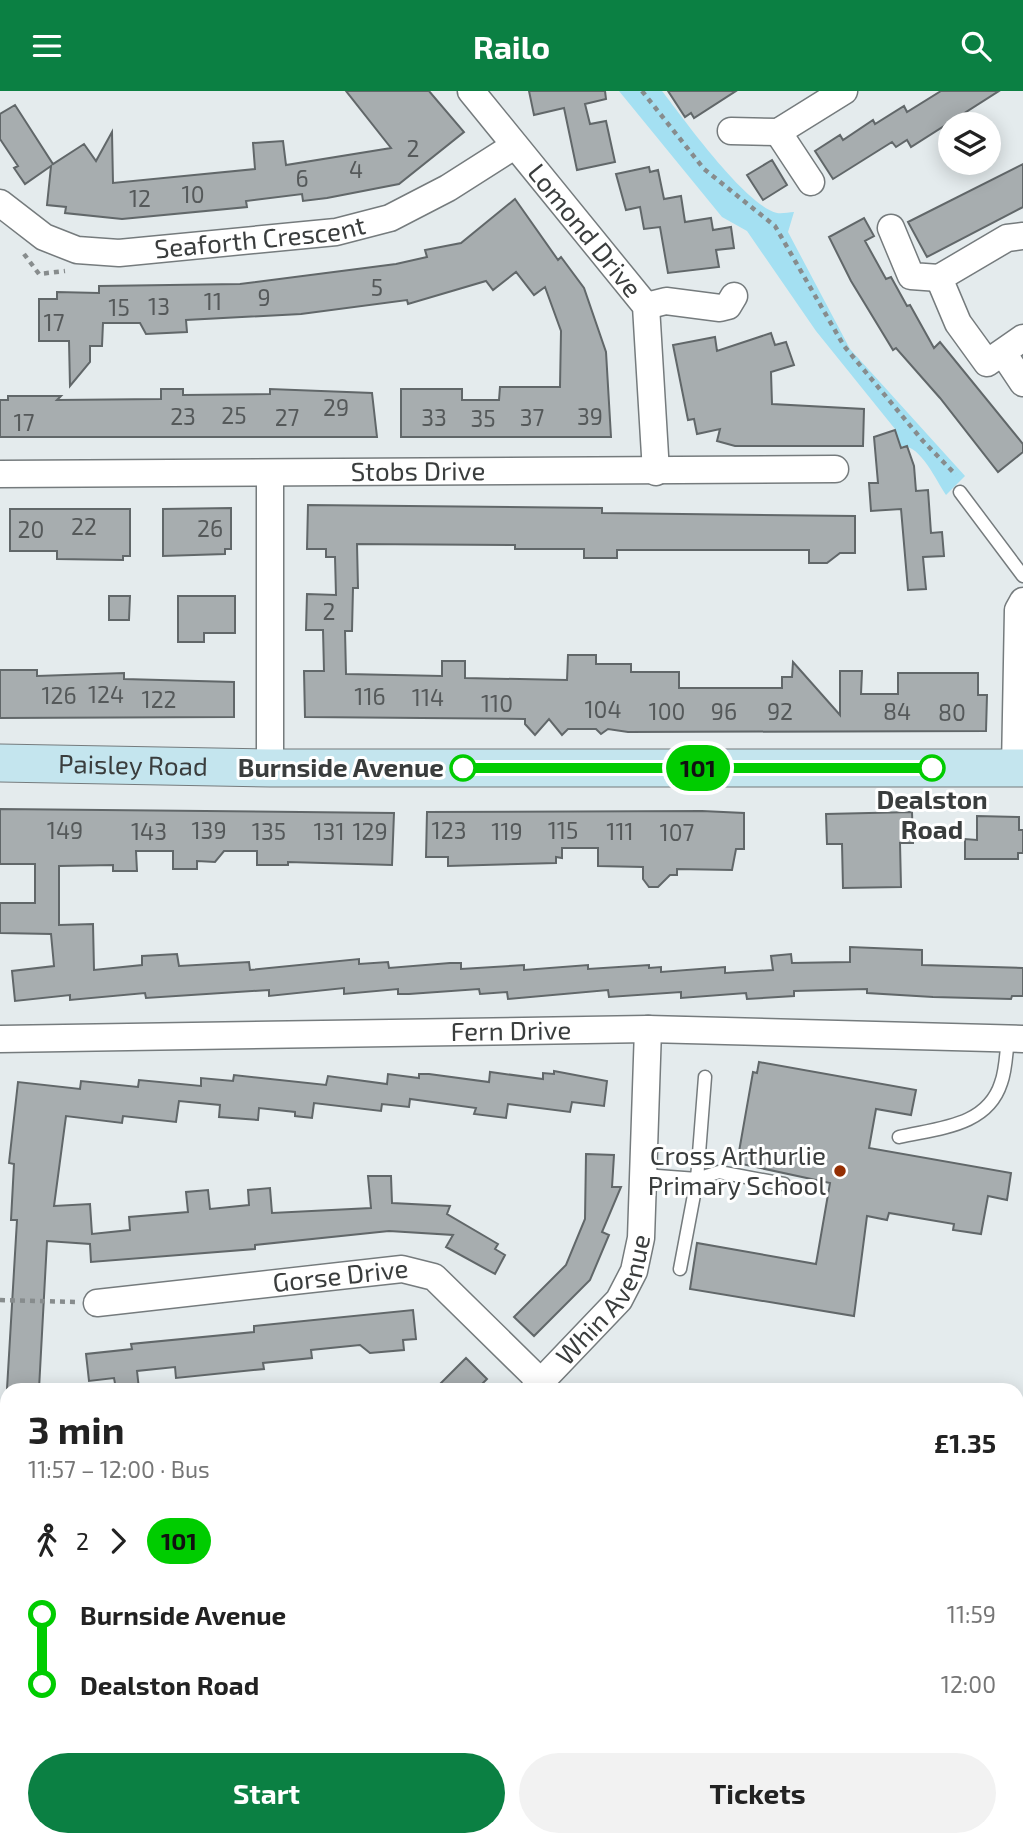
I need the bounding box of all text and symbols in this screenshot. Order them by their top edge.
icon: menu [28,27,66,65]
text: Railo [473,27,550,65]
icon: search [957,27,995,65]
map controls [938,112,1001,175]
button: layers [938,112,1001,175]
house number: 2 [407,134,419,162]
house number: 4 [349,155,363,183]
street label: Lomond Drive [522,157,649,303]
house number: 6 [295,164,309,192]
house number: 10 [181,180,205,208]
house number: 12 [129,184,151,212]
street label: Seaforth Crescent [153,208,369,263]
house number: 5 [371,273,383,301]
house number: 9 [257,283,271,311]
house number: 11 [204,287,222,315]
house number: 13 [148,292,170,320]
house number: 15 [108,293,130,321]
house number: 17 [44,308,65,336]
house number: 29 [323,393,349,421]
house number: 25 [221,401,247,429]
house number: 23 [170,402,196,430]
house number: 39 [577,402,603,430]
house number: 27 [275,403,300,431]
house number: 33 [421,403,447,431]
house number: 37 [520,403,544,431]
house number: 35 [470,404,496,432]
house number: 17 [14,408,35,436]
street label: Stobs Drive [351,454,485,486]
house number: 22 [71,512,97,540]
house number: 26 [197,514,223,542]
house number: 20 [18,515,44,543]
house number: 2 [323,597,335,625]
house number: 124 [88,680,124,708]
house number: 126 [41,681,77,709]
house number: 116 [354,682,386,710]
house number: 114 [412,683,444,711]
house number: 122 [141,685,177,713]
house number: 110 [481,689,513,717]
house number: 104 [584,695,622,723]
house number: 100 [649,697,685,725]
house number: 96 [711,697,737,725]
house number: 92 [767,697,793,725]
house number: 84 [883,697,911,725]
house number: 80 [938,698,966,726]
line badge: 101 [658,745,738,791]
street label: Paisley Road [58,747,208,781]
place label: Burnside Avenue [238,751,444,782]
text: 101 [680,753,716,782]
marker: Burnside Avenue [450,755,476,781]
marker: Dealston Road [919,755,945,781]
place label: Dealston Road [876,783,988,844]
house number: 149 [47,816,83,844]
house number: 139 [191,816,227,844]
house number: 123 [432,816,466,844]
house number: 115 [548,816,578,844]
house number: 143 [131,817,167,845]
house number: 135 [252,817,286,845]
house number: 131 [313,817,345,845]
house number: 129 [352,817,388,845]
house number: 119 [491,817,523,845]
house number: 111 [606,817,634,845]
house number: 107 [660,818,695,846]
street label: Fern Drive [450,1013,571,1046]
place label: Cross Arthurlie Primary School [648,1139,826,1200]
marker: Cross Arthurlie Primary School [832,1163,848,1179]
street label: Whin Avenue [549,1231,655,1370]
street label: Gorse Drive [271,1251,410,1297]
text: 3 min [28,1406,125,1452]
text: £1.35 [934,1427,996,1458]
text: 11:57 – 12:00 · Bus [28,1455,210,1483]
icon: walk [28,1522,66,1560]
icon: forward [99,1522,137,1560]
text: 101 [161,1526,197,1555]
text: 2 [76,1527,89,1555]
text: Burnside Avenue [80,1599,286,1630]
text: 11:59 [947,1600,996,1628]
text: Dealston Road [80,1669,259,1700]
text: 12:00 [941,1670,996,1698]
button: Start [28,1753,505,1833]
button: Tickets [519,1753,996,1833]

